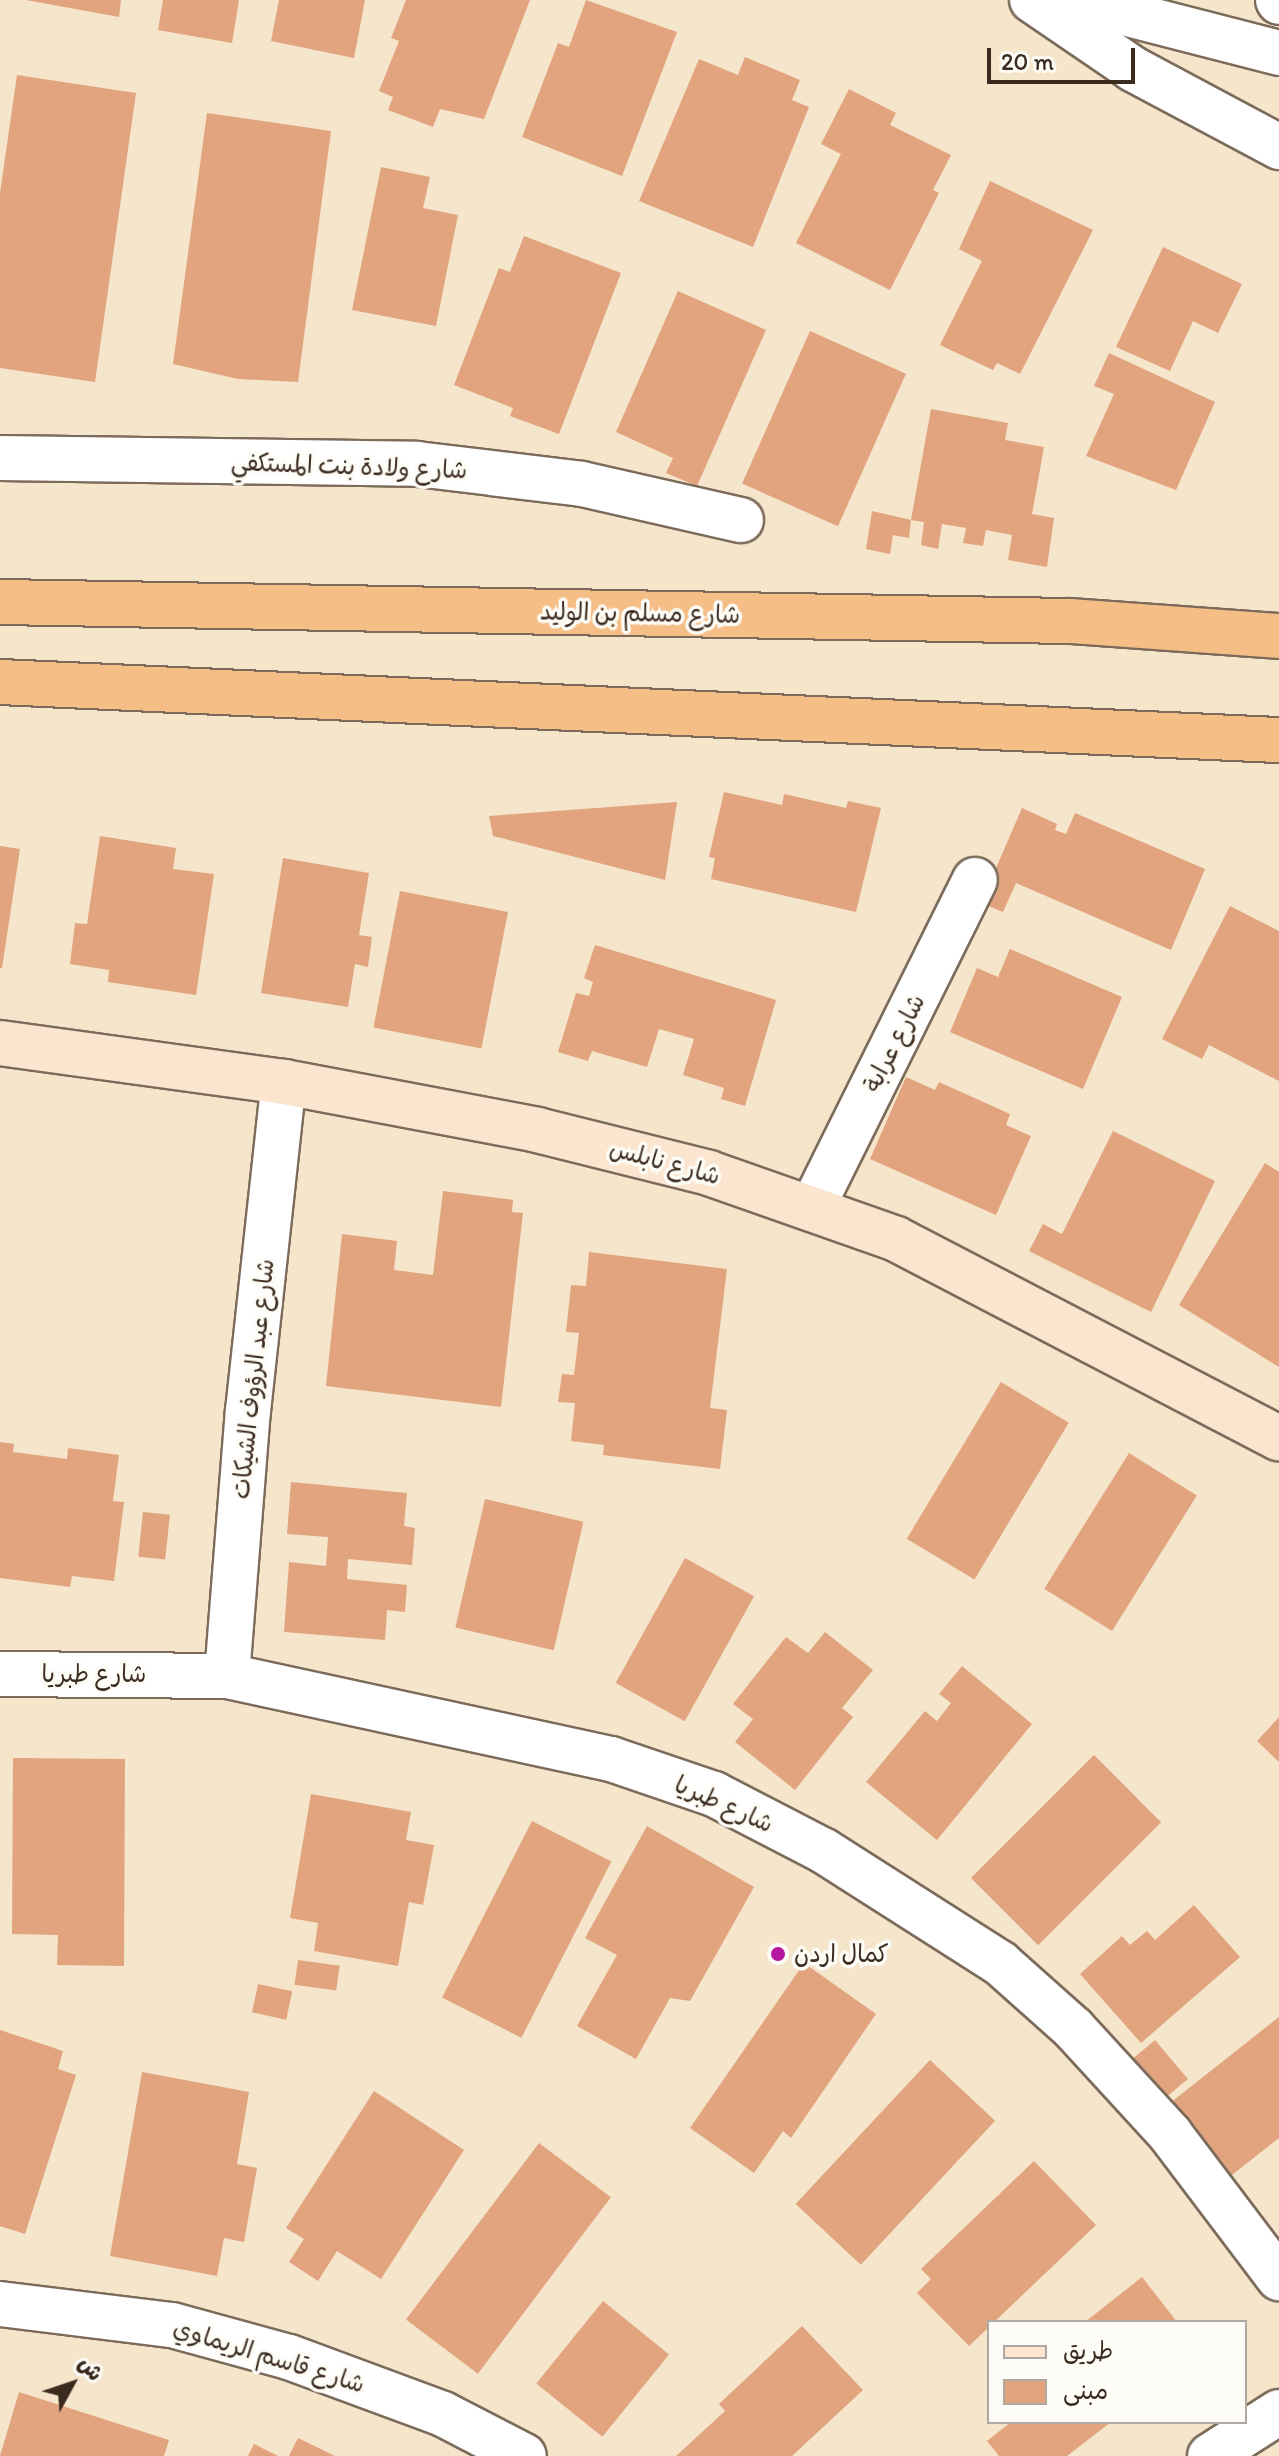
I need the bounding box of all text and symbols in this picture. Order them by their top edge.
scale bar [991,32,1139,82]
text: 20 m [1001,47,1054,76]
street label: شارع ولادة بنت المستكفي [230,447,468,485]
street label: شارع مسلم بن الوليد [540,597,740,629]
street label: شارع عرابة [857,989,931,1097]
street label: شارع نابلس [607,1133,723,1191]
street label: شارع عبد الرؤوف الشيكات [226,1258,280,1500]
street label: شارع طبريا [42,1660,146,1688]
street label: شارع طبريا [670,1770,778,1838]
place label: كمال اردن [794,1940,889,1968]
marker: كمال اردن [769,1945,787,1963]
street label: شارع قاسم الريماوي [170,2313,368,2399]
legend [987,2320,1247,2424]
text: طريق [1063,2336,1113,2365]
north arrow [32,2344,112,2424]
text: ش [73,2350,109,2386]
text: مبنى [1063,2376,1108,2405]

